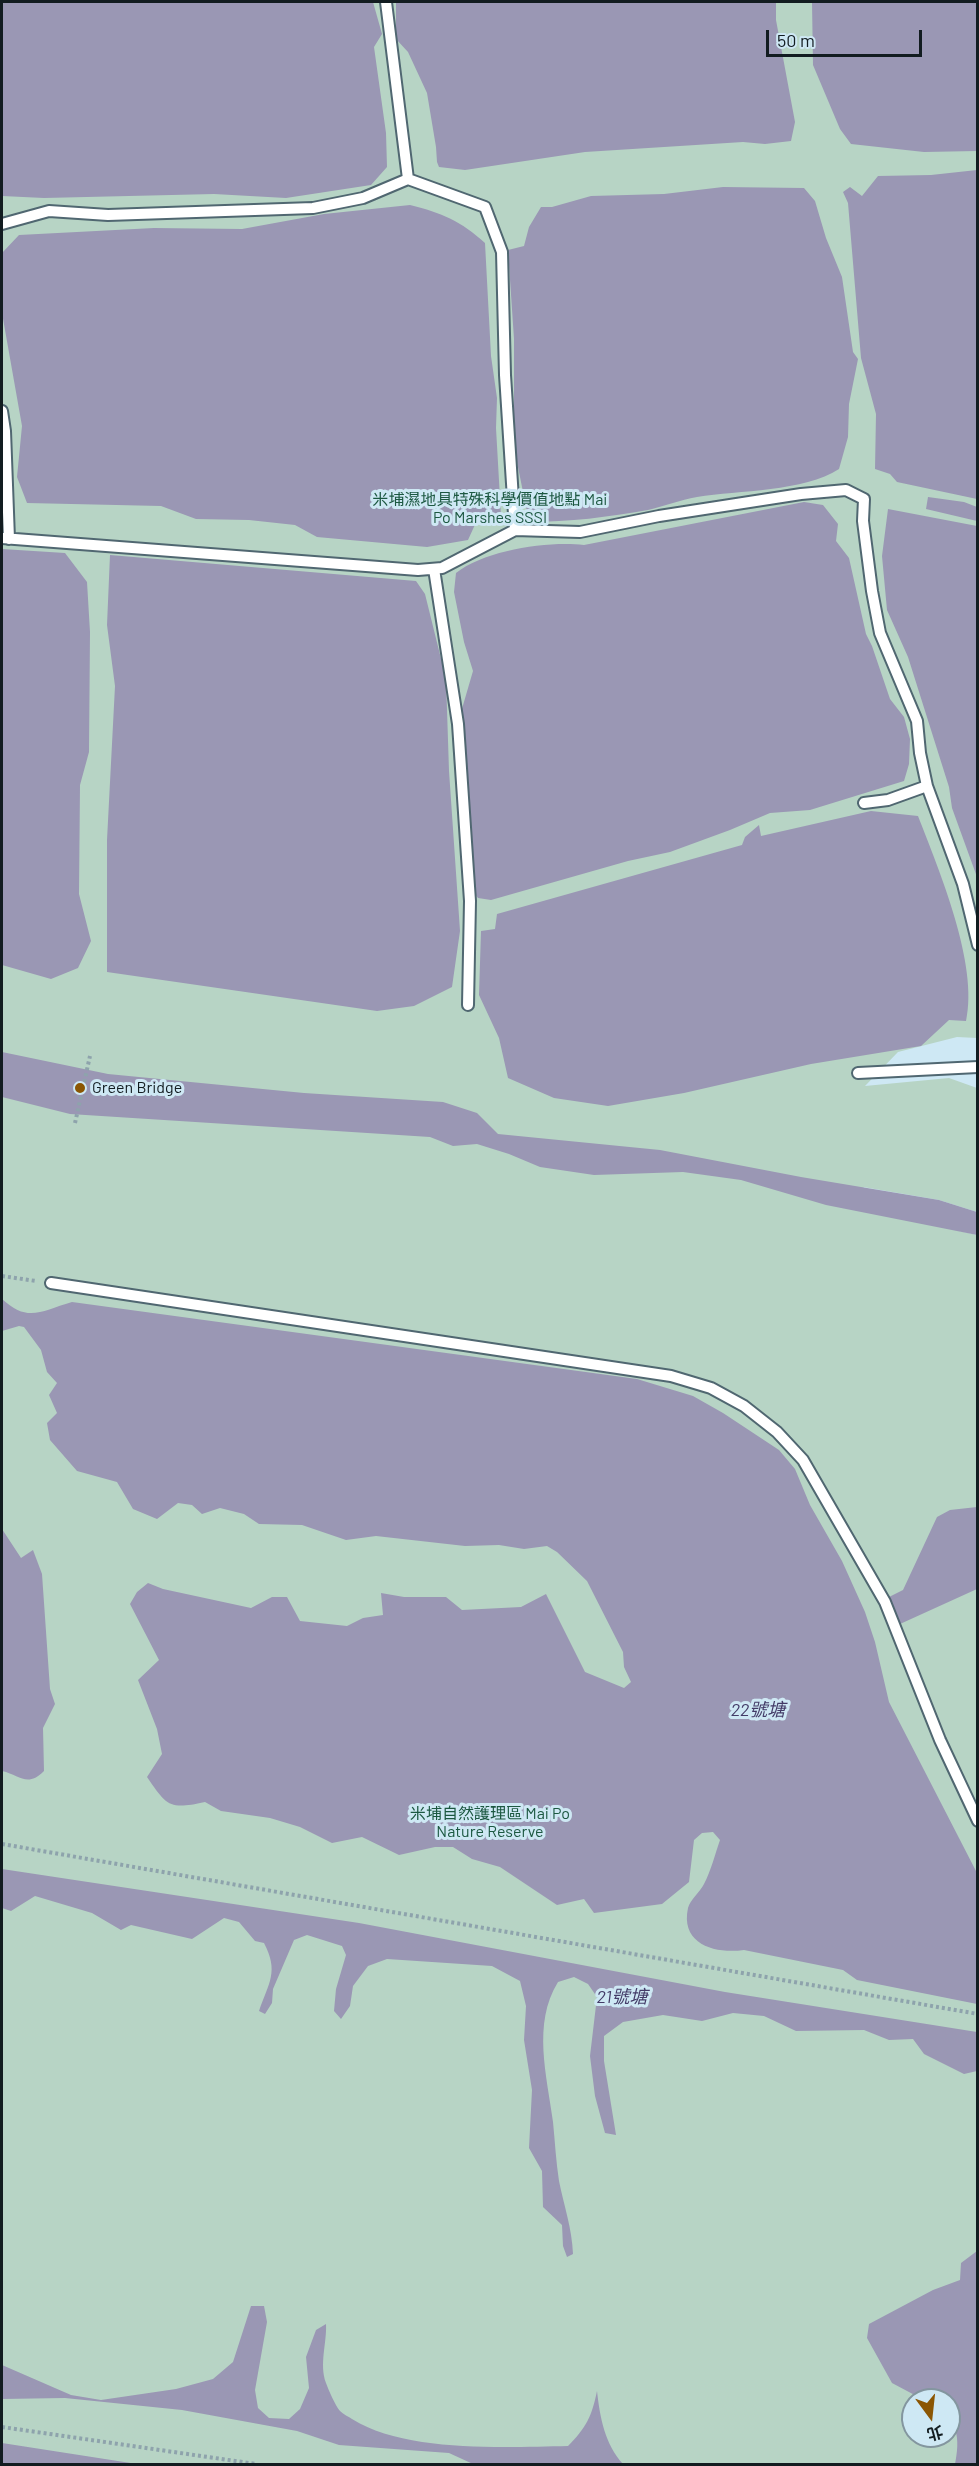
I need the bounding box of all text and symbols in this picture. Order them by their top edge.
scale bar [769,18,925,56]
text: 50 m [777,29,815,51]
park label: 米埔濕地具特殊科學價值地點 Mai Po Marshes SSSI [373,490,607,528]
place label: Green Bridge [92,1078,182,1098]
marker: Green Bridge [73,1081,87,1095]
water label: 22號塘 [731,1699,785,1721]
park label: 米埔自然護理區 Mai Po Nature Reserve [410,1804,570,1842]
water label: 21號塘 [596,1986,648,2008]
north arrow [901,2388,961,2448]
text: 北 [925,2423,945,2445]

